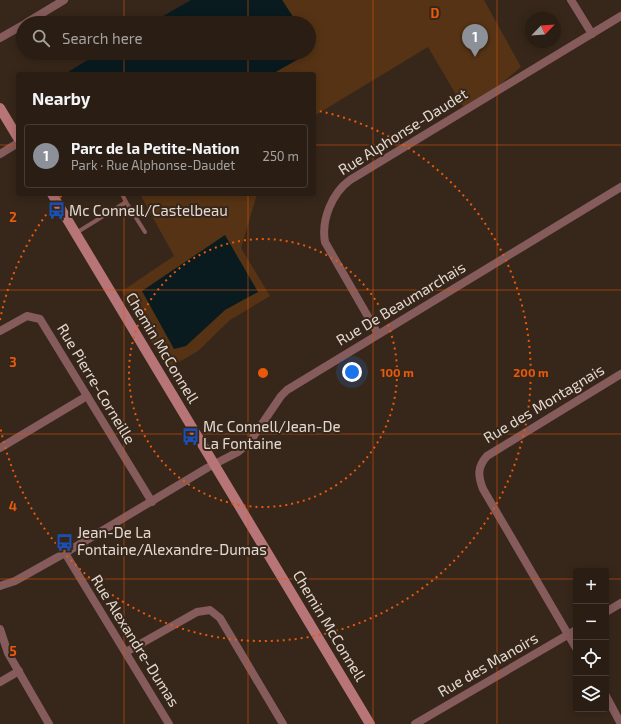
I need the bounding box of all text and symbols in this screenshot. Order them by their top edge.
text: D [431,5,440,21]
north arrow [525,12,561,48]
search box [16,16,316,60]
pin: 1 [462,24,488,57]
icon: search [30,27,52,49]
text: Search here [62,29,143,47]
street label: Rue Alphonse-Daudet [335,84,471,178]
text: Nearby [32,88,90,108]
text: Parc de la Petite-Nation [71,139,240,157]
text: 1 [43,148,49,164]
text: 250 m [263,148,299,164]
text: Park · Rue Alphonse-Daudet [71,157,235,173]
bus stop icon: Mc Connell/Castelbeau [46,201,66,221]
place label: Mc Connell/Castelbeau [69,201,228,219]
text: 2 [9,209,17,225]
street label: Rue De Beaumarchais [333,257,468,349]
street label: Chemin McConnell [123,289,203,407]
street label: Rue Pierre-Corneille [54,320,140,447]
text: 3 [9,354,17,370]
street label: Rue des Montagnais [480,360,607,446]
your location [342,362,362,382]
text: 100 m [380,365,414,379]
text: 200 m [513,365,549,379]
centre of rings [256,366,270,380]
place label: Mc Connell/Jean-De La Fontaine [203,417,340,452]
bus stop icon: Mc Connell/Jean-De La Fontaine [180,426,200,446]
text: 4 [9,498,17,514]
place label: Jean-De La Fontaine/Alexandre-Dumas [77,523,267,558]
bus stop icon: Jean-De La Fontaine/Alexandre-Dumas [54,532,74,552]
street label: Chemin McConnell [290,567,370,685]
map controls [573,568,609,712]
button: + [573,568,609,604]
street label: Rue Alexandre-Dumas [88,571,184,710]
button: − [573,604,609,640]
street label: Rue des Manoirs [434,628,541,700]
button: locate [573,640,609,676]
text: 5 [9,643,17,659]
button: layers [573,676,609,712]

